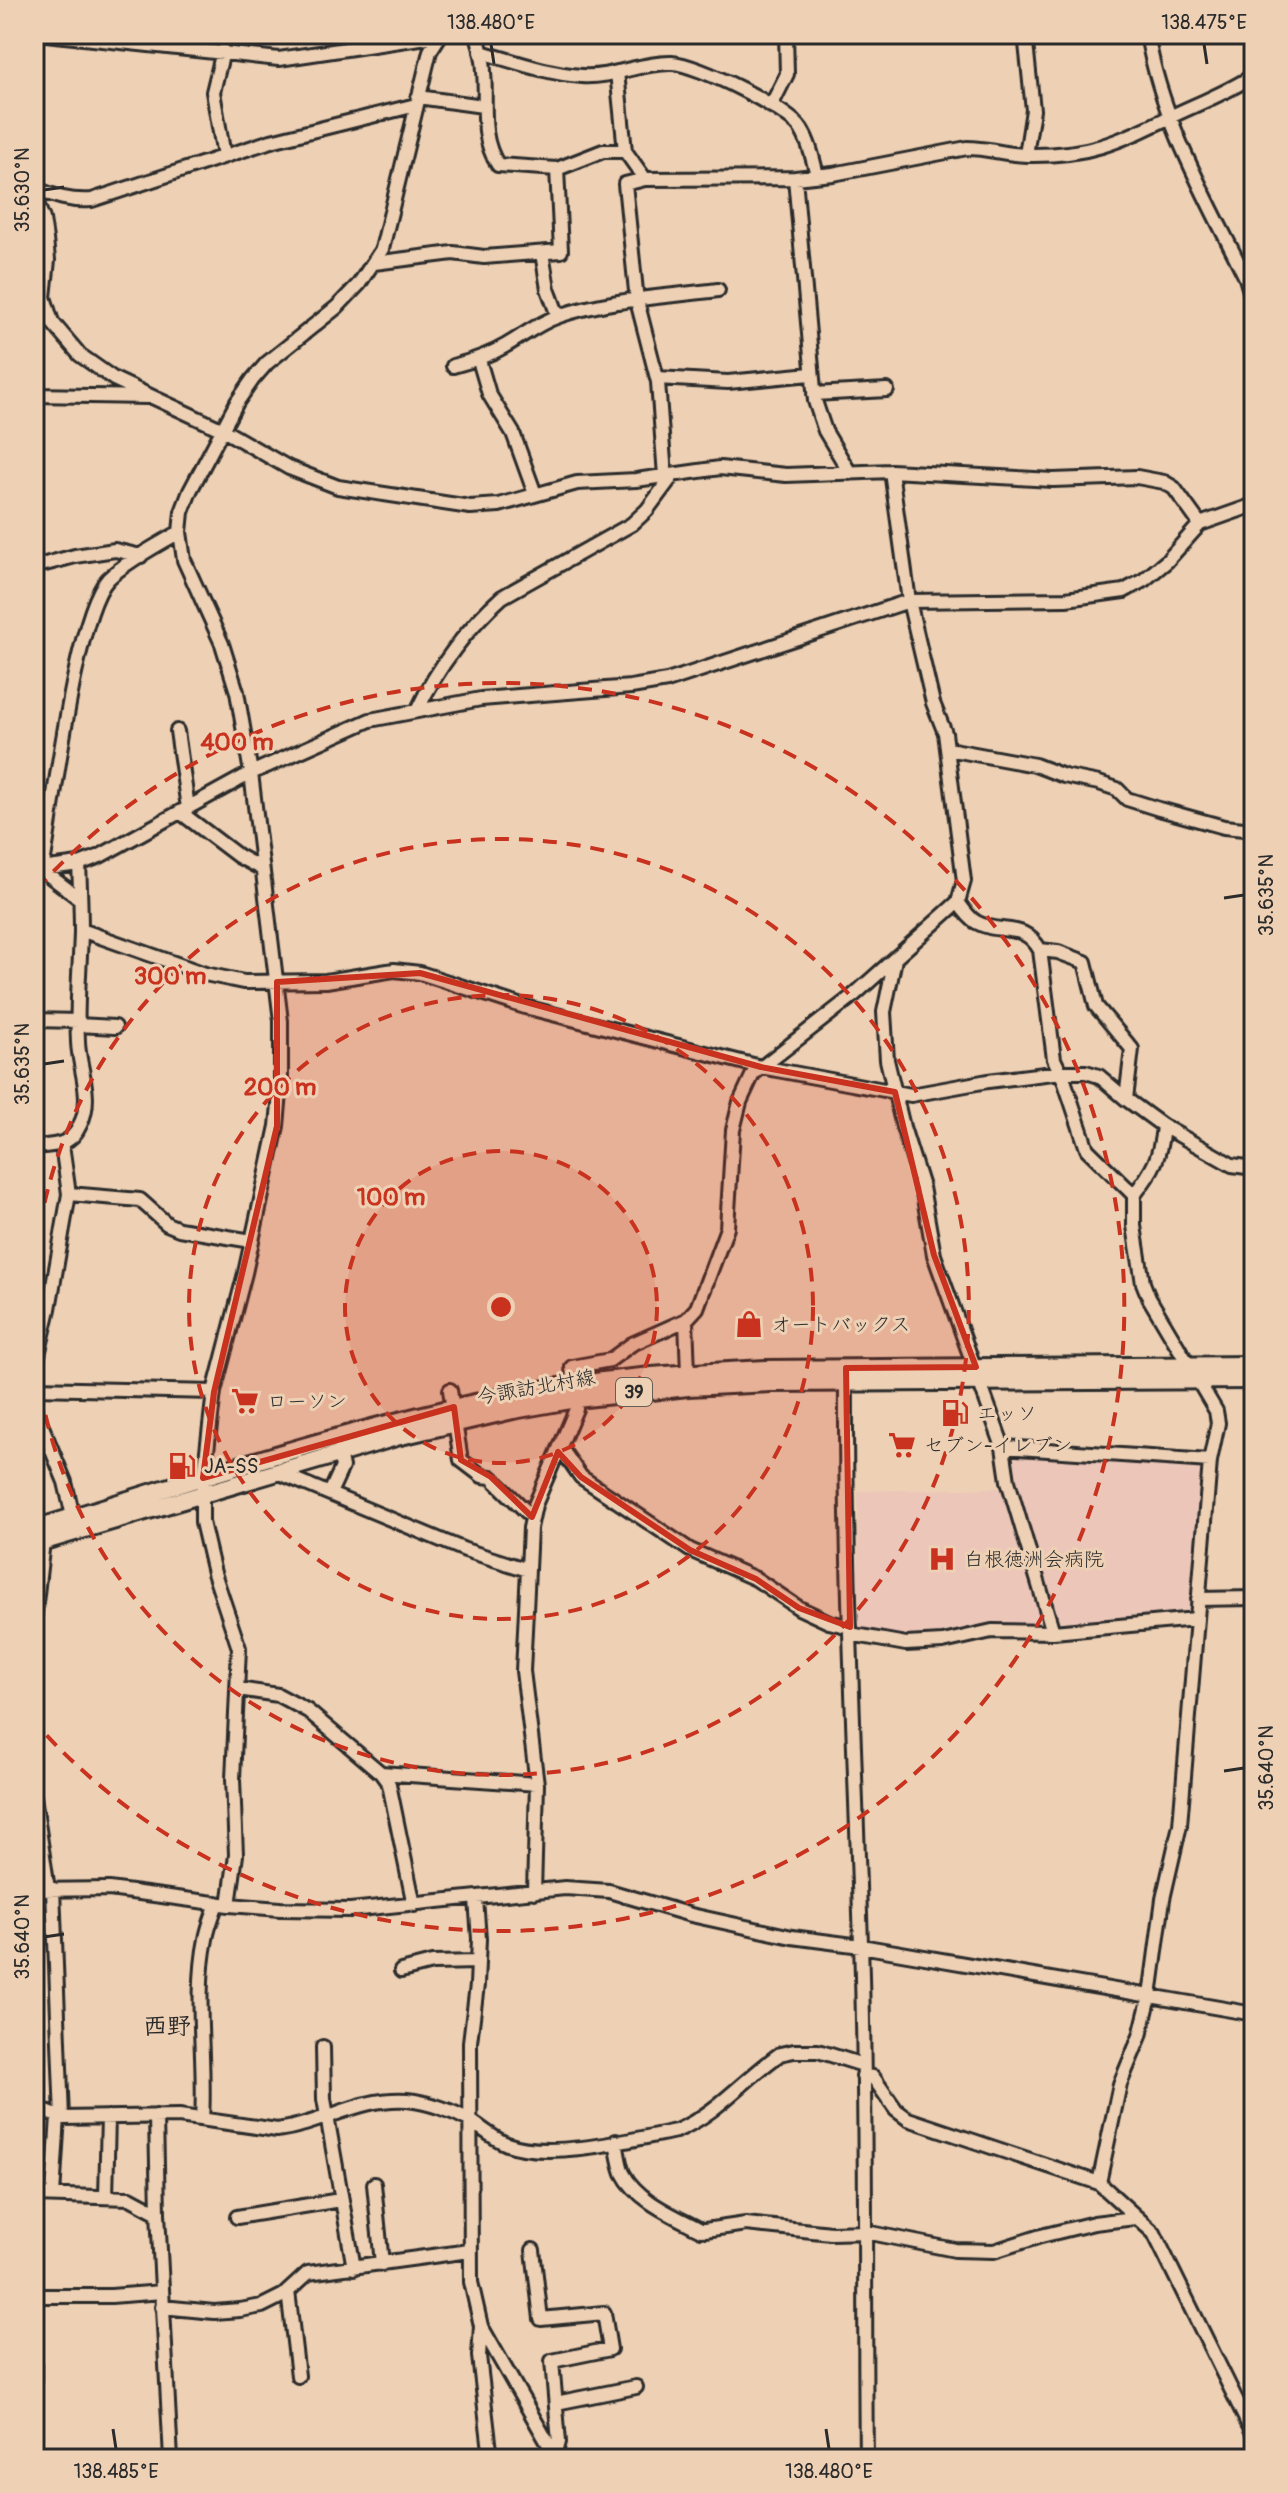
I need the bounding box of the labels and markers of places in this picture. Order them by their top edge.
centre of rings [487,1293,515,1321]
shop icon: オートバックス [734,1309,764,1339]
place label: オートバックス [771,1312,911,1337]
supermarket icon: ローソン [230,1386,260,1416]
place label: ローソン [267,1389,347,1414]
fuel station icon: エッソ [940,1398,970,1428]
place label: エッソ [977,1401,1037,1426]
supermarket icon: セブン-イレブン [887,1430,917,1460]
place label: セブン-イレブン [924,1433,1073,1458]
fuel station icon: JA-SS [167,1451,197,1481]
place label: JA-SS [204,1454,258,1479]
hospital icon: 白根徳洲会病院 [927,1544,957,1574]
place label: 白根徳洲会病院 [964,1547,1104,1572]

